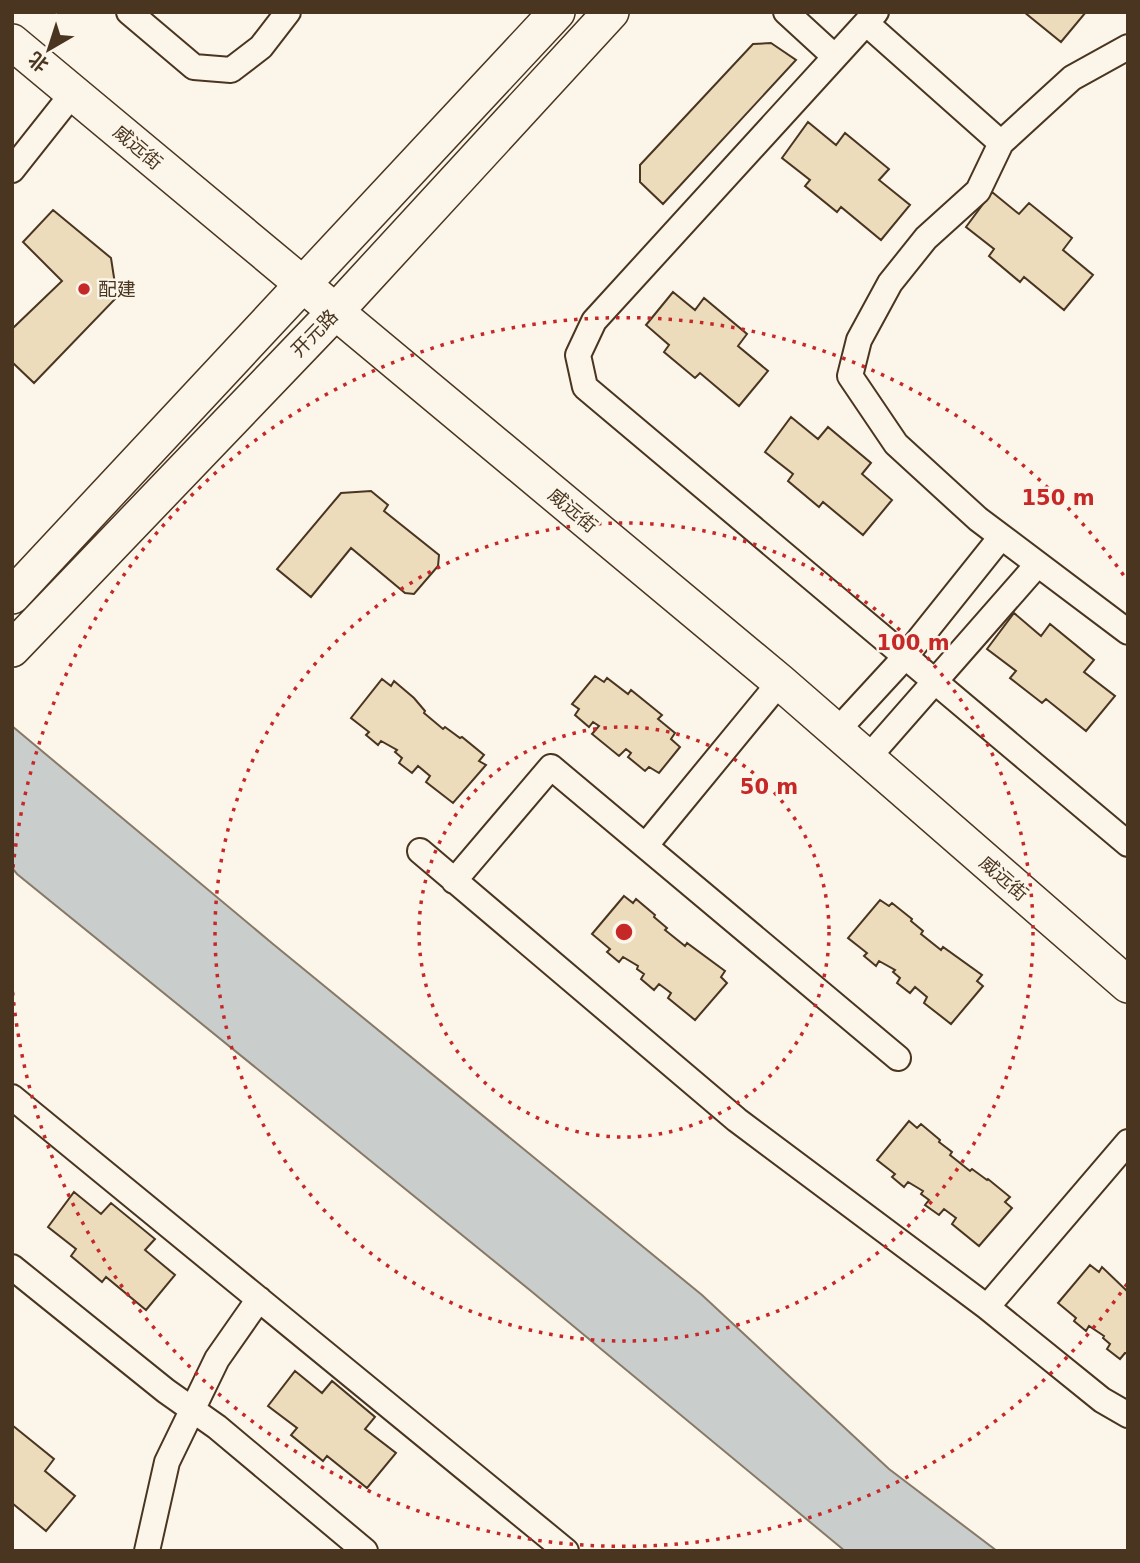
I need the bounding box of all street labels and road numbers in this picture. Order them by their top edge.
street label: 威远街 [109,120,167,174]
street label: 开元路 [286,305,342,361]
street label: 威远街 [544,483,602,537]
street label: 威远街 [975,851,1033,905]

